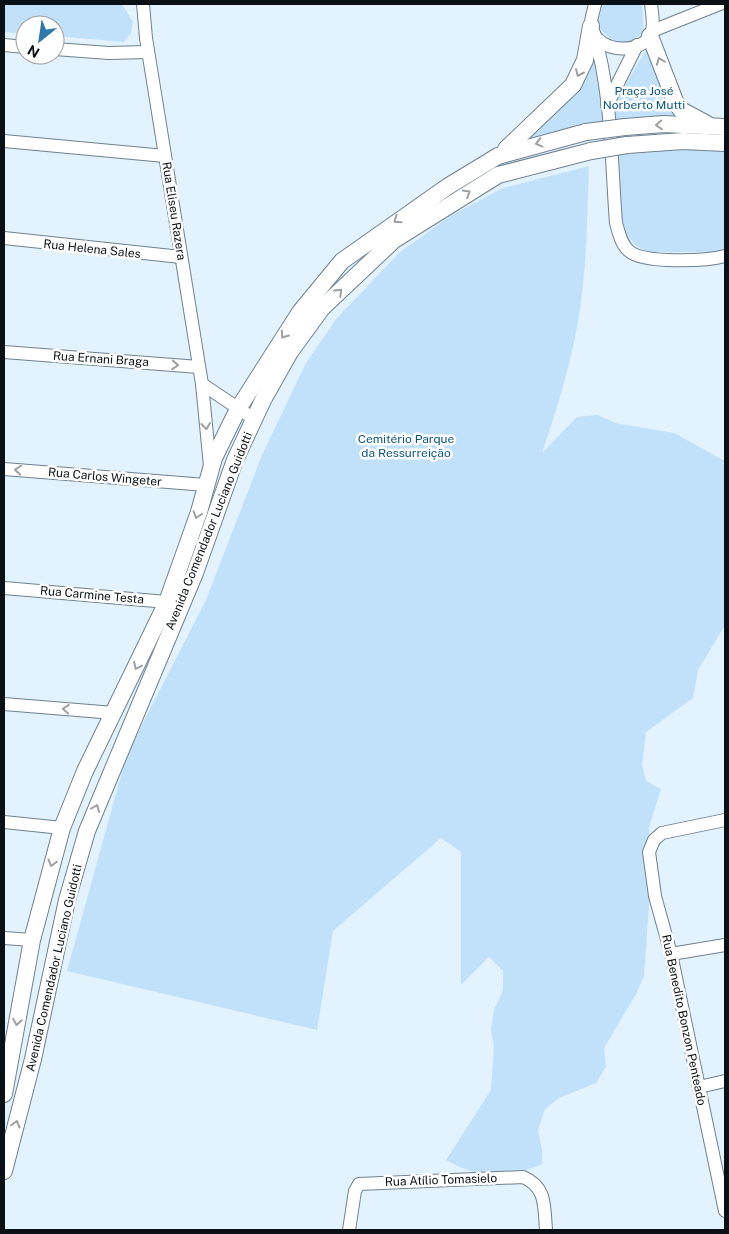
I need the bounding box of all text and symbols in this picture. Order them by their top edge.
north arrow [15,15,65,65]
text: N [25,42,42,61]
one-way arrow [656,57,666,66]
one-way arrow [574,68,585,77]
park label: Praça José Norberto Mutti [603,84,685,112]
one-way arrow [655,119,663,130]
one-way arrow [535,138,543,148]
street label: Rua Eliseu Razera [159,161,189,261]
one-way arrow [462,190,471,200]
one-way arrow [394,215,403,223]
street label: Rua Helena Sales [43,237,141,261]
one-way arrow [333,289,342,298]
one-way arrow [281,329,290,339]
street label: Rua Ernani Braga [53,349,149,369]
one-way arrow [171,359,179,370]
one-way arrow [200,423,211,431]
street label: Avenida Comendador Luciano Guidotti [163,430,255,632]
park label: Cemitério Parque da Ressurreição [358,432,455,460]
one-way arrow [14,465,22,476]
street label: Rua Carlos Wingeter [48,465,163,489]
one-way arrow [193,511,203,519]
street label: Rua Carmine Testa [39,583,145,607]
one-way arrow [132,661,143,670]
one-way arrow [62,704,70,715]
one-way arrow [90,804,101,813]
one-way arrow [48,859,58,867]
street label: Avenida Comendador Luciano Guidotti [23,863,85,1073]
street label: Rua Benedito Bonzon Penteado [659,933,709,1107]
one-way arrow [13,1017,23,1026]
one-way arrow [11,1120,21,1128]
street label: Rua Atílio Tomasielo [385,1171,498,1189]

